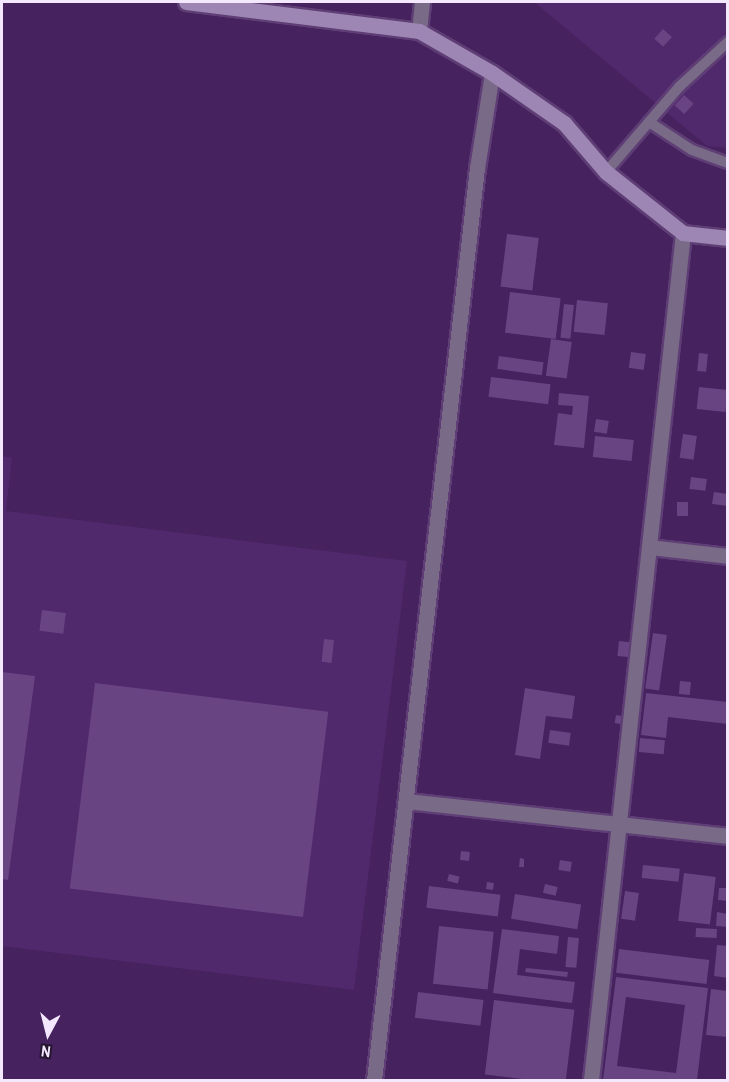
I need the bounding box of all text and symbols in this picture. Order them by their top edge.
north arrow [18,1004,78,1064]
text: N [40,1040,52,1063]

